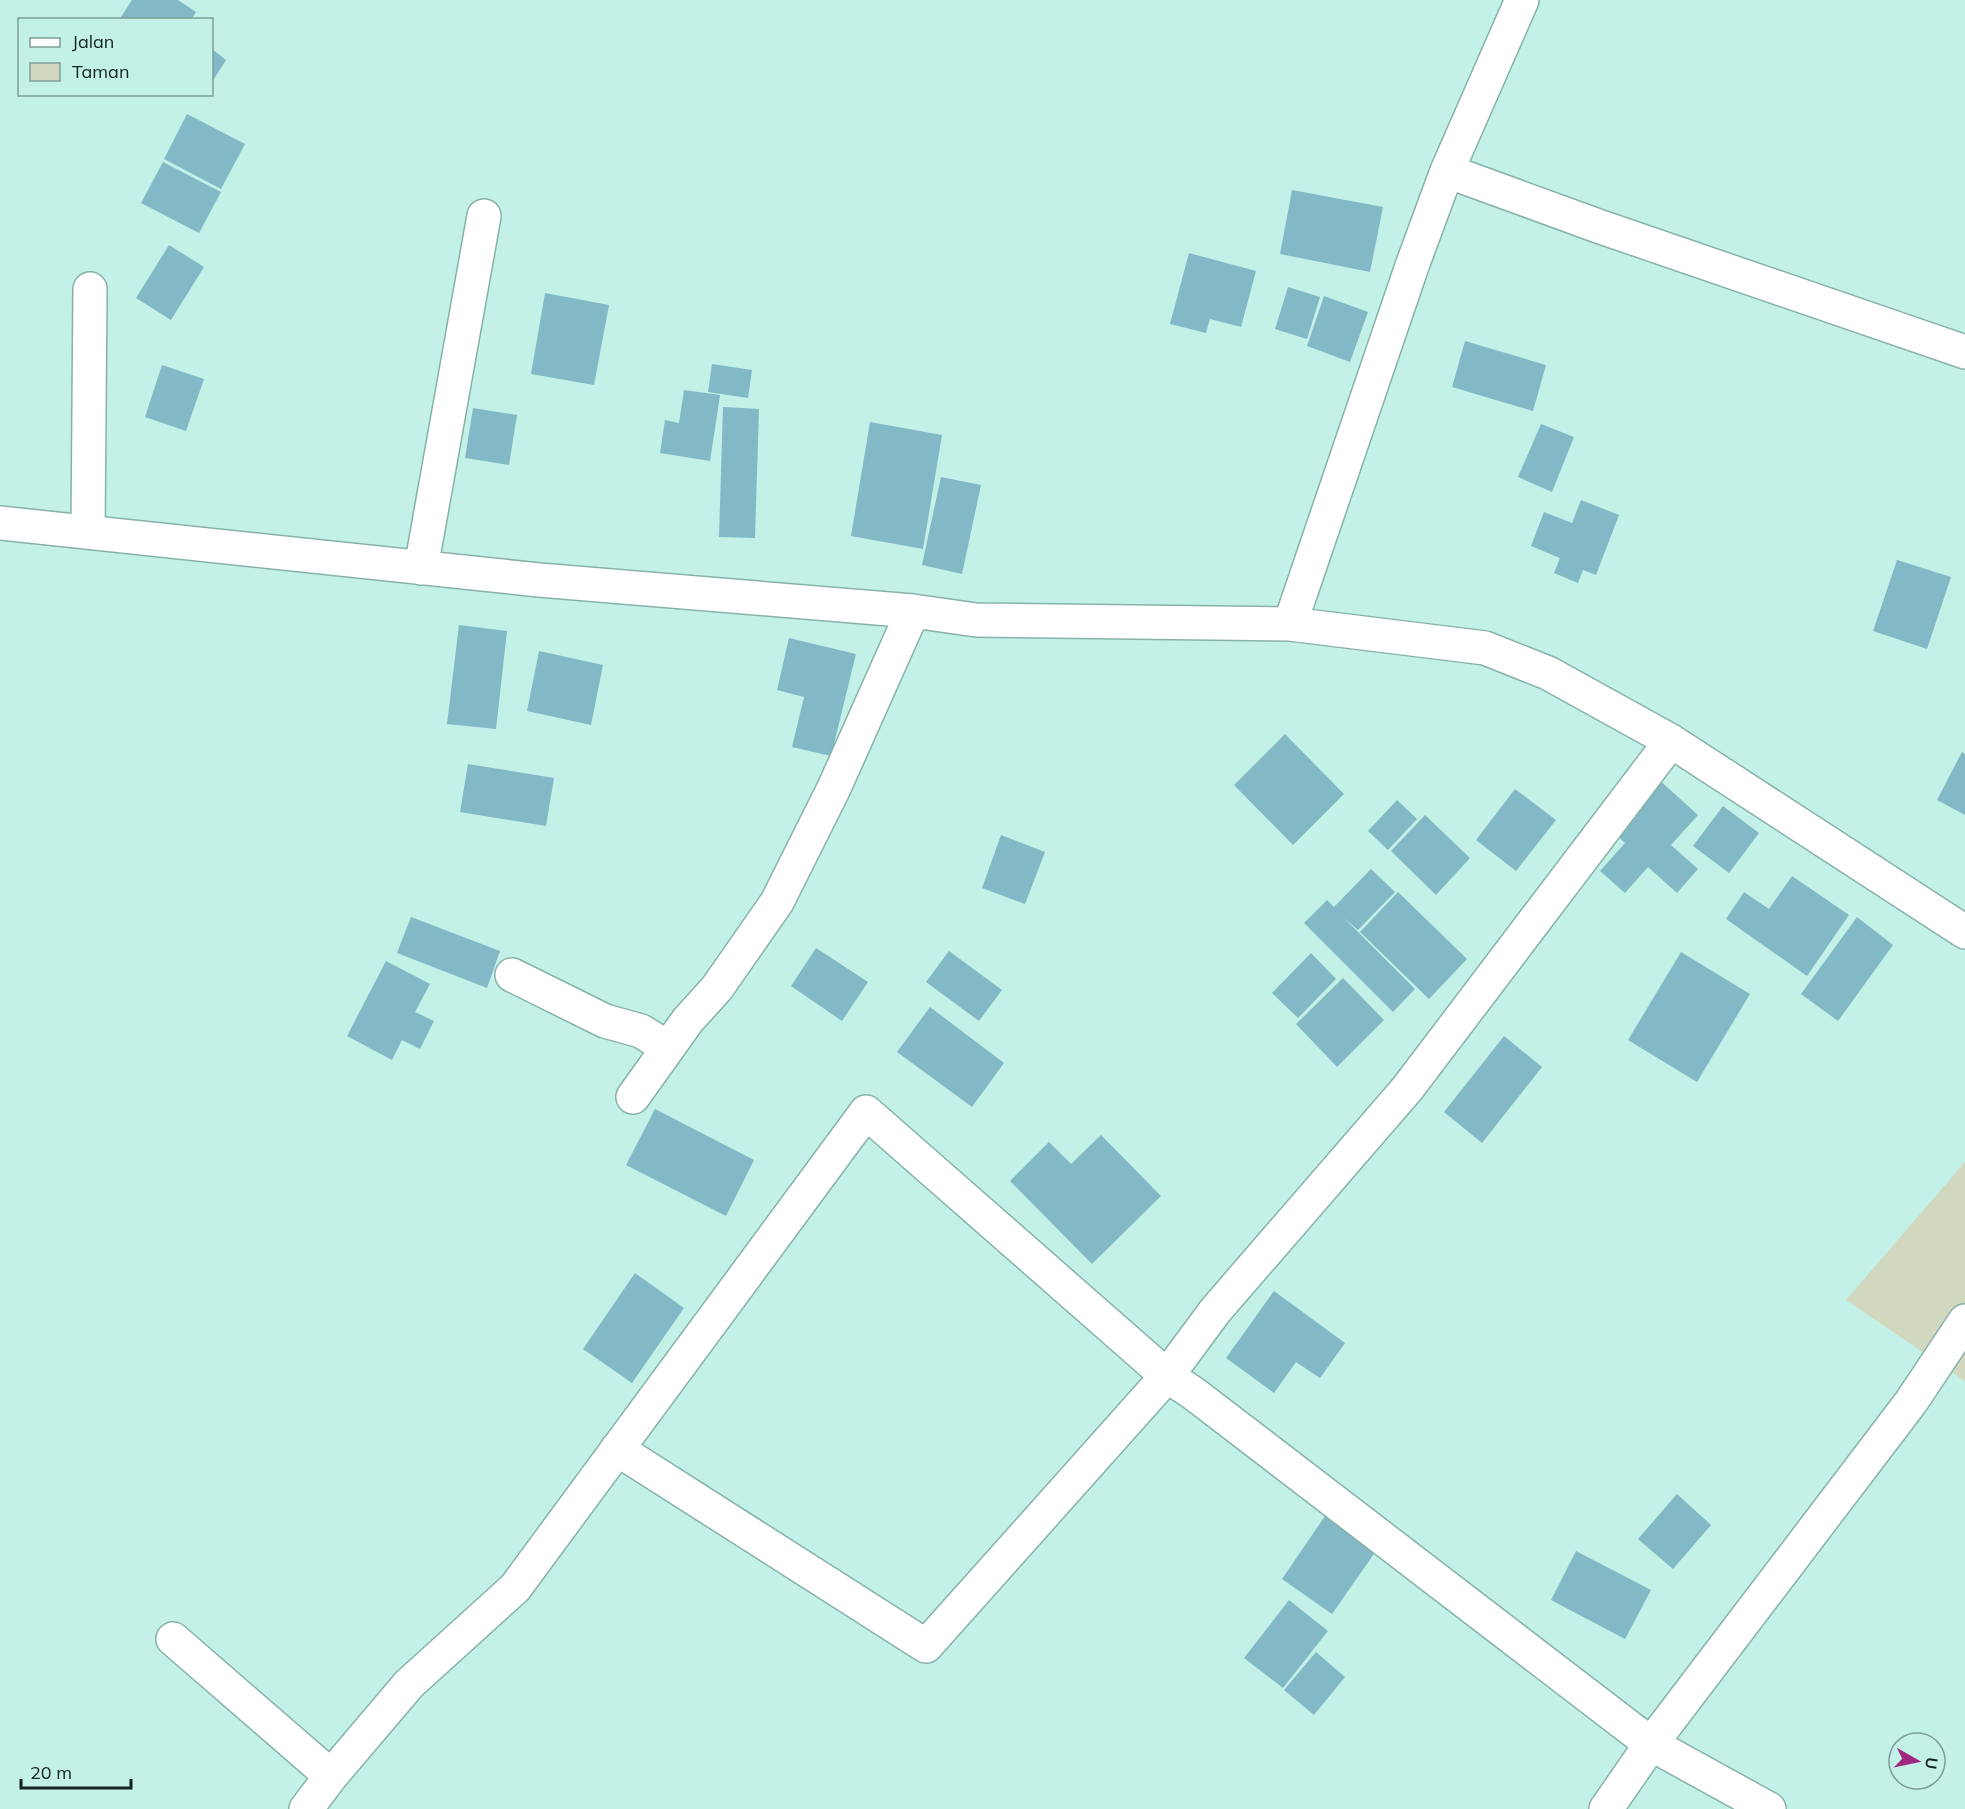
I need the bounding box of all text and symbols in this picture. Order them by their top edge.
legend [18,18,213,96]
text: Jalan [72,30,114,53]
text: Taman [72,60,129,83]
north arrow [1887,1731,1947,1791]
scale bar [21,1752,130,1790]
text: U [1921,1756,1943,1771]
text: 20 m [30,1761,72,1784]

